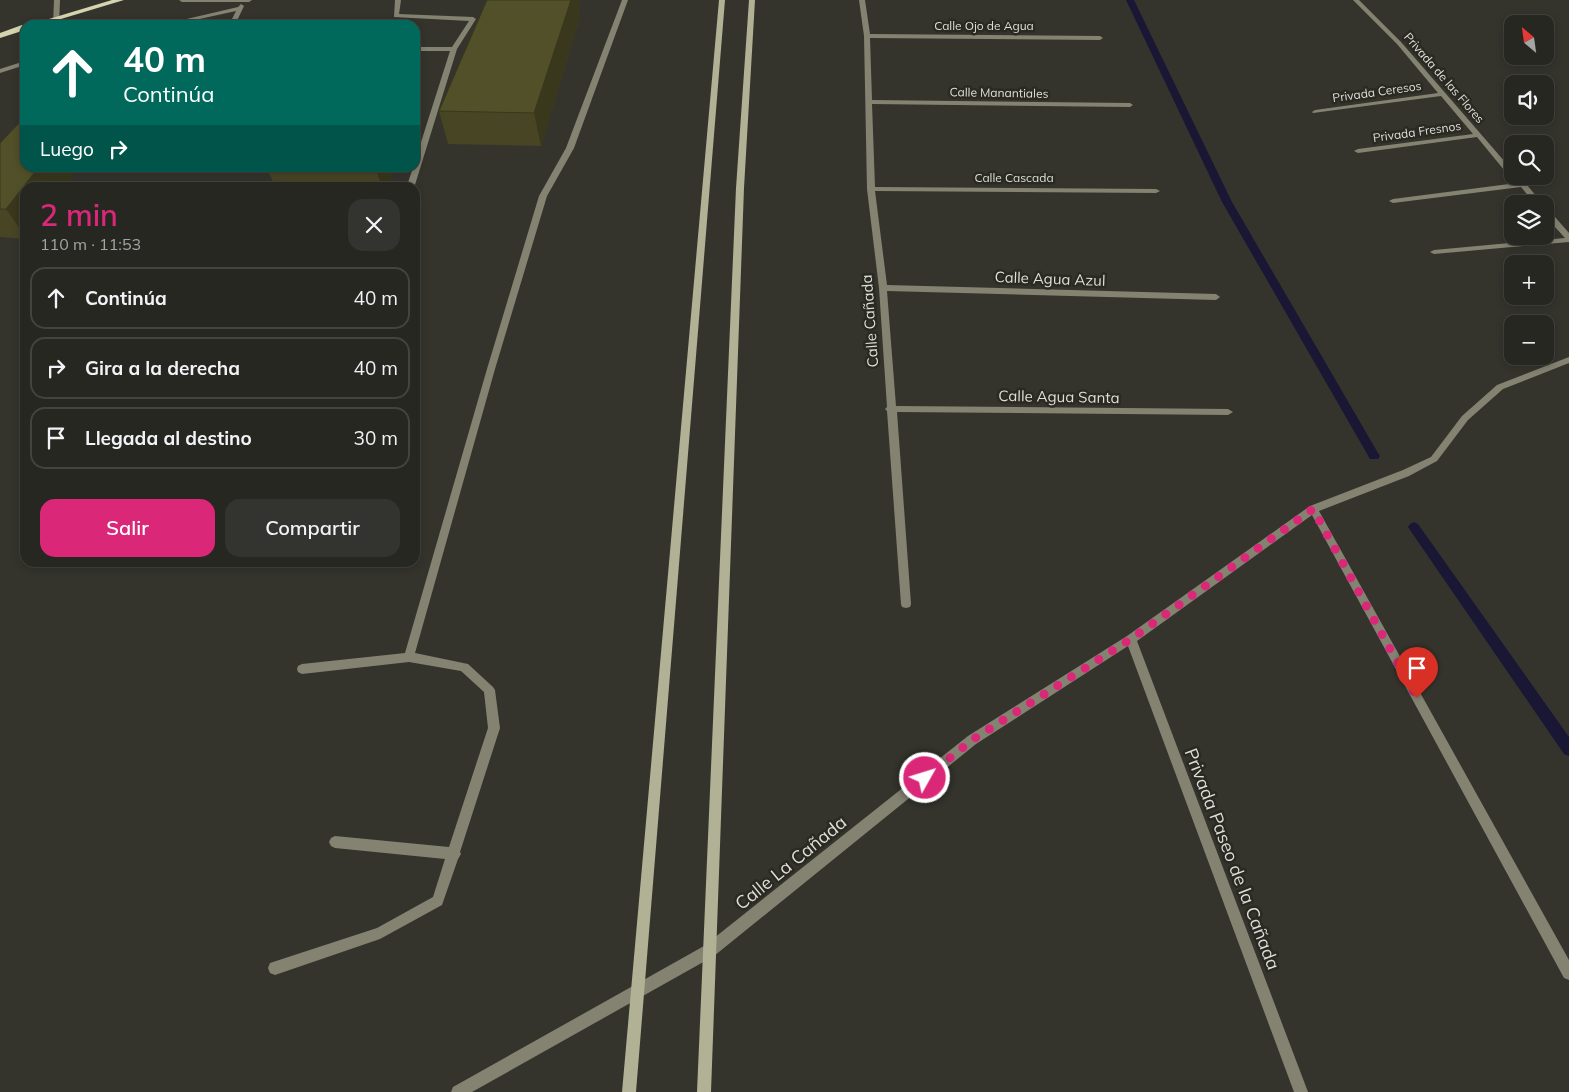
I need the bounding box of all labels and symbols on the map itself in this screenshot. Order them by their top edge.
north arrow [1504,15,1554,65]
street label: Calle Ojo de Agua [934,18,1034,33]
street label: Privada de las Flores [1401,29,1488,126]
street label: Privada Ceresos [1331,78,1422,105]
street label: Calle Manantiales [949,84,1049,101]
street label: Privada Fresnos [1372,118,1462,145]
street label: Calle Cascada [974,170,1054,185]
street label: Calle Agua Azul [994,267,1106,290]
street label: Calle Cañada [857,274,882,368]
street label: Calle Agua Santa [998,386,1120,407]
pin [1396,647,1438,698]
street label: Privada Paseo de la Cañada [1180,745,1285,973]
position arrow [898,751,950,803]
street label: Calle La Cañada [730,811,851,915]

